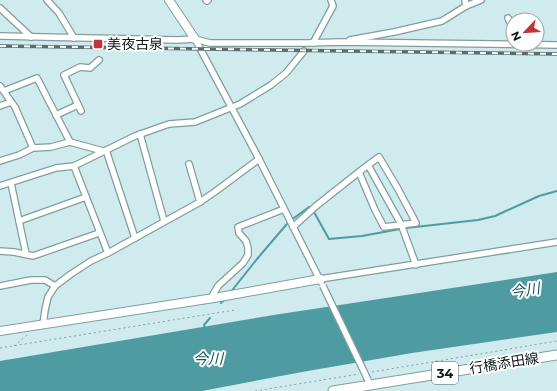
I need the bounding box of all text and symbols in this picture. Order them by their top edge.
north arrow [505,12,545,52]
text: N [508,29,524,43]
place label: 美夜古泉 [107,35,163,53]
marker: 美夜古泉 [92,38,104,50]
water label: 今川 [509,278,543,302]
water label: 今川 [193,349,225,368]
street label: 行橋添田線 [468,349,540,377]
road number: 34 [432,362,458,384]

